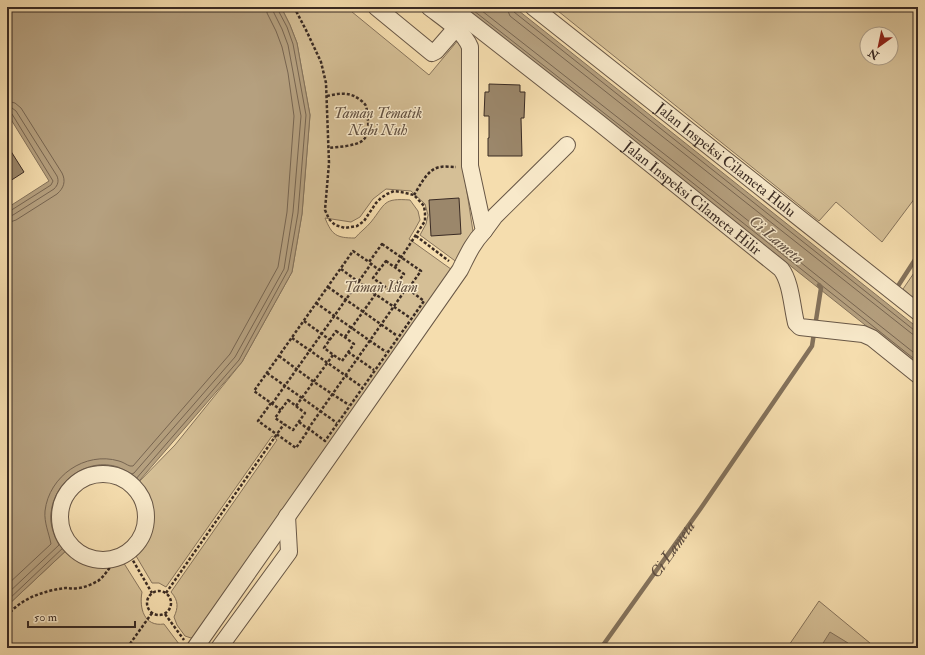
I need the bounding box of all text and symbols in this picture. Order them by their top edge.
north arrow [859,26,899,66]
text: N [865,45,882,63]
street label: Jalan Inspeksi Cilameta Hulu [650,98,800,222]
park label: Taman Tematik Nabi Nuh [334,104,422,140]
street label: Jalan Inspeksi Cilameta Hilir [618,137,766,260]
water label: Ci Lameta [745,211,808,269]
park label: Taman Islam [344,278,418,297]
water label: Ci Lameta [645,517,700,582]
scale bar [28,603,135,629]
text: 50 m [34,610,58,625]

